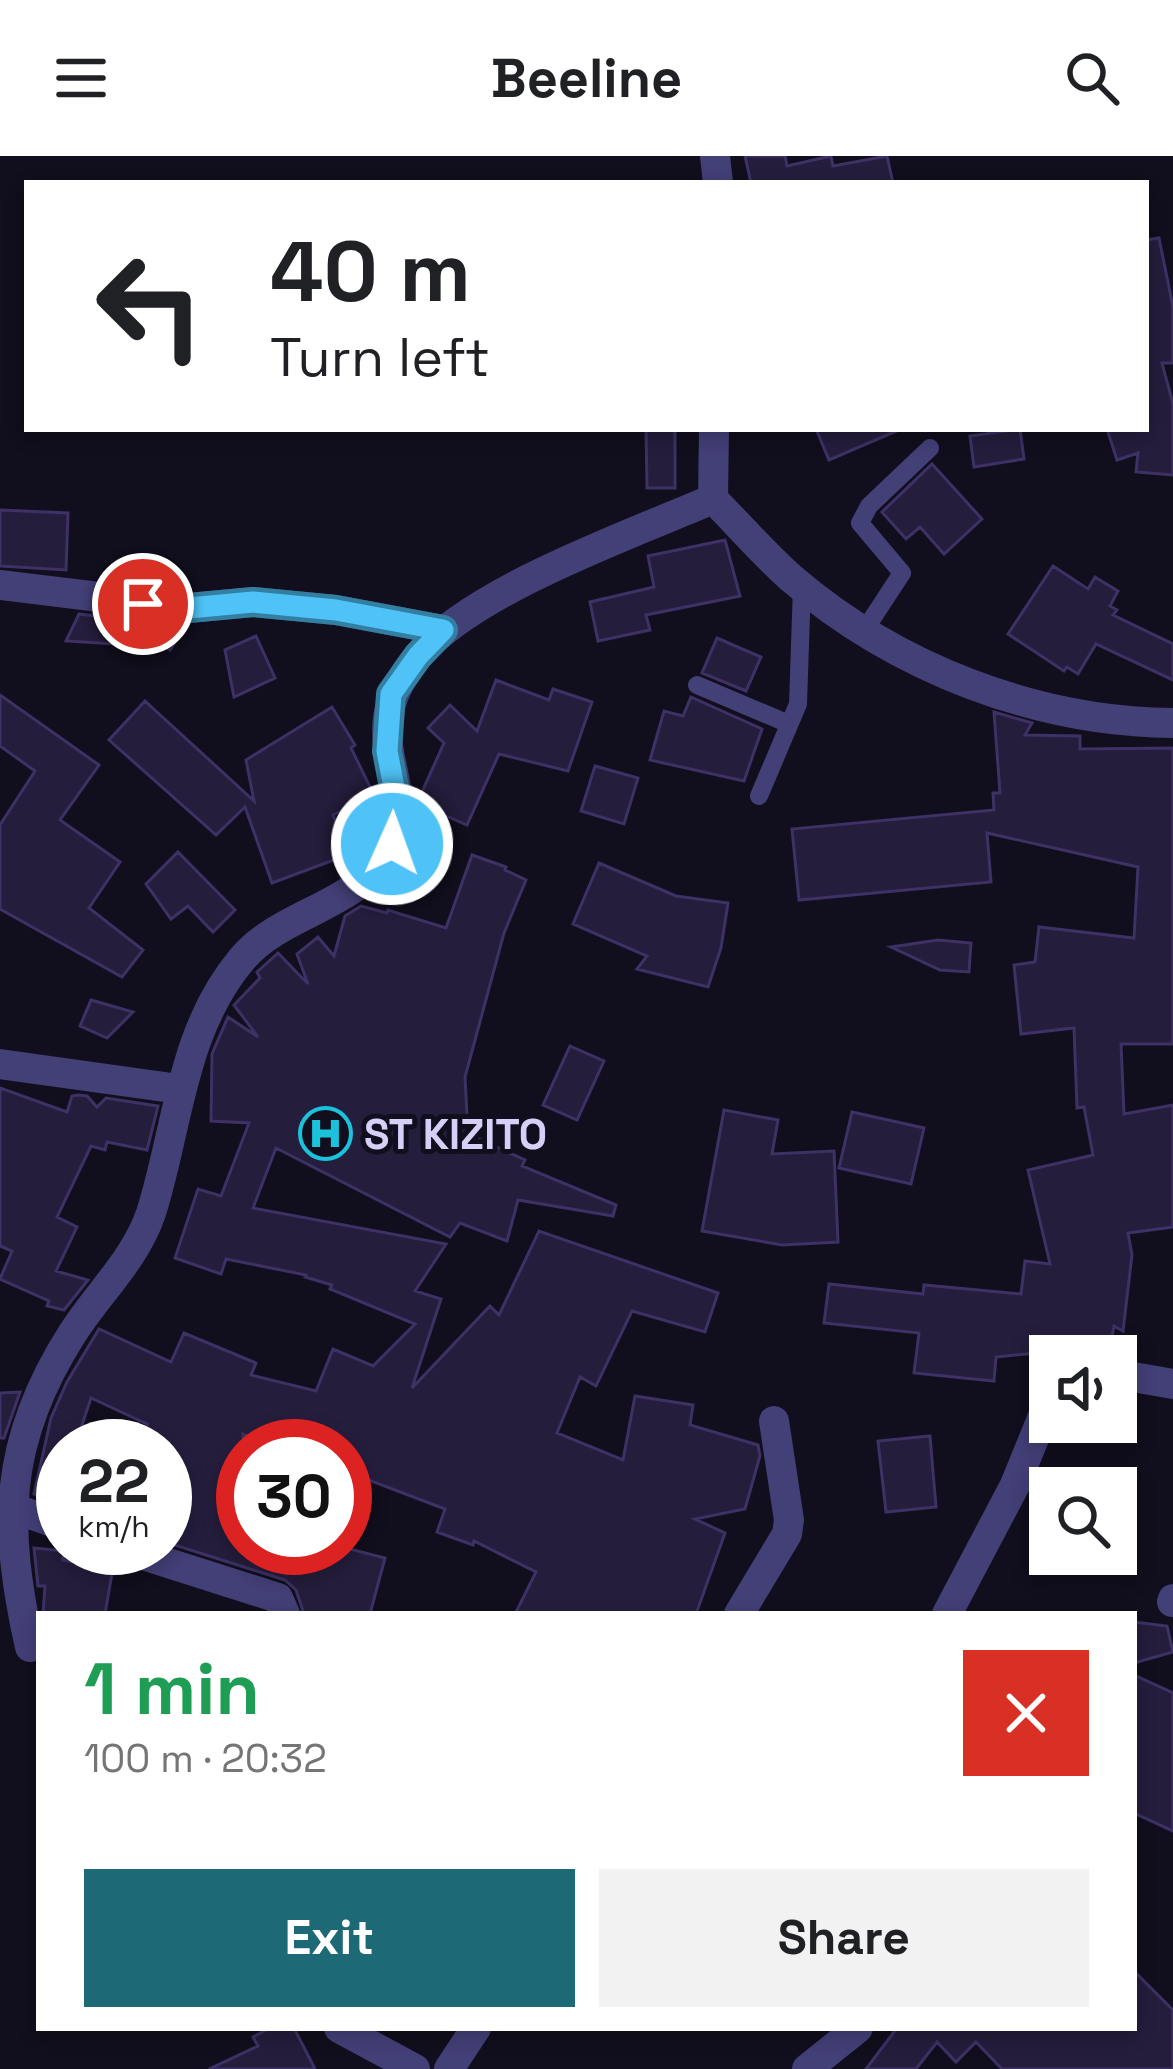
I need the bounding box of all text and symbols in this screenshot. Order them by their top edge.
text: Beeline [491,44,682,113]
icon: menu [48,45,114,111]
icon: search [1059,45,1125,111]
text: 40 m [270,218,471,326]
icon: left [72,228,228,384]
text: Turn left [270,323,490,392]
pin [92,553,194,655]
icon: arrive [110,571,176,637]
position arrow [329,781,455,907]
hospital icon: ST KIZITO [297,1106,353,1162]
place label: ST KIZITO [364,1108,547,1161]
map controls [1029,1335,1137,1575]
button: sound [1029,1335,1137,1443]
speed limit sign: 30 [216,1419,372,1575]
text: 22 [78,1443,150,1520]
button: search [1029,1467,1137,1575]
text: km/h [78,1507,150,1546]
text: 1 min [84,1643,260,1735]
button: close [963,1650,1089,1776]
text: 100 m · 20:32 [84,1734,327,1783]
button: Exit [84,1869,575,2007]
button: Share [599,1869,1089,2007]

